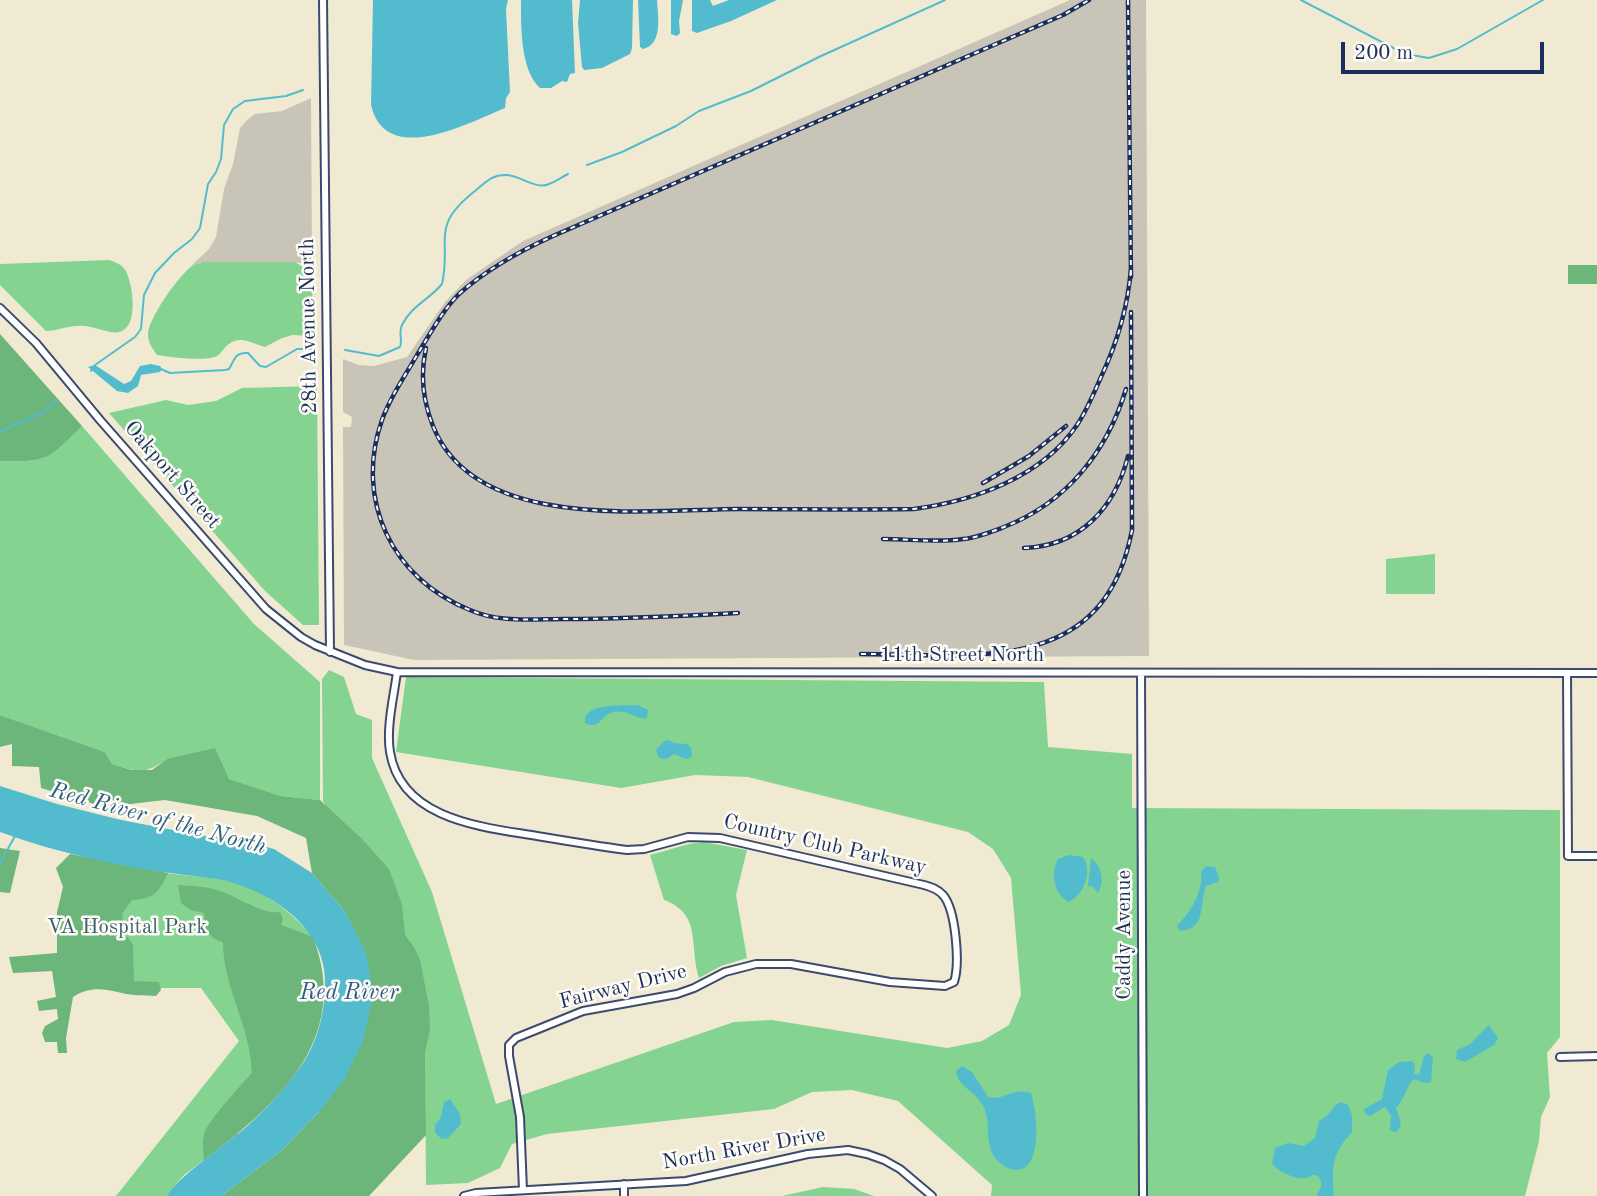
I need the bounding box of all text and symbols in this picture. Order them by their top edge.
scale bar [1345,28,1548,72]
text: 200 m [1354,43,1413,64]
street label: 28th Avenue North [295,238,323,414]
street label: Oakport Street [118,416,226,534]
street label: 11th Street North [880,642,1044,668]
water label: Red River of the North [47,777,269,861]
street label: Country Club Parkway [721,809,929,881]
street label: Caddy Avenue [1111,870,1137,1000]
park label: VA Hospital Park [47,914,207,940]
street label: Fairway Drive [557,959,689,1015]
water label: Red River [299,979,399,1007]
street label: North River Drive [660,1122,828,1176]

